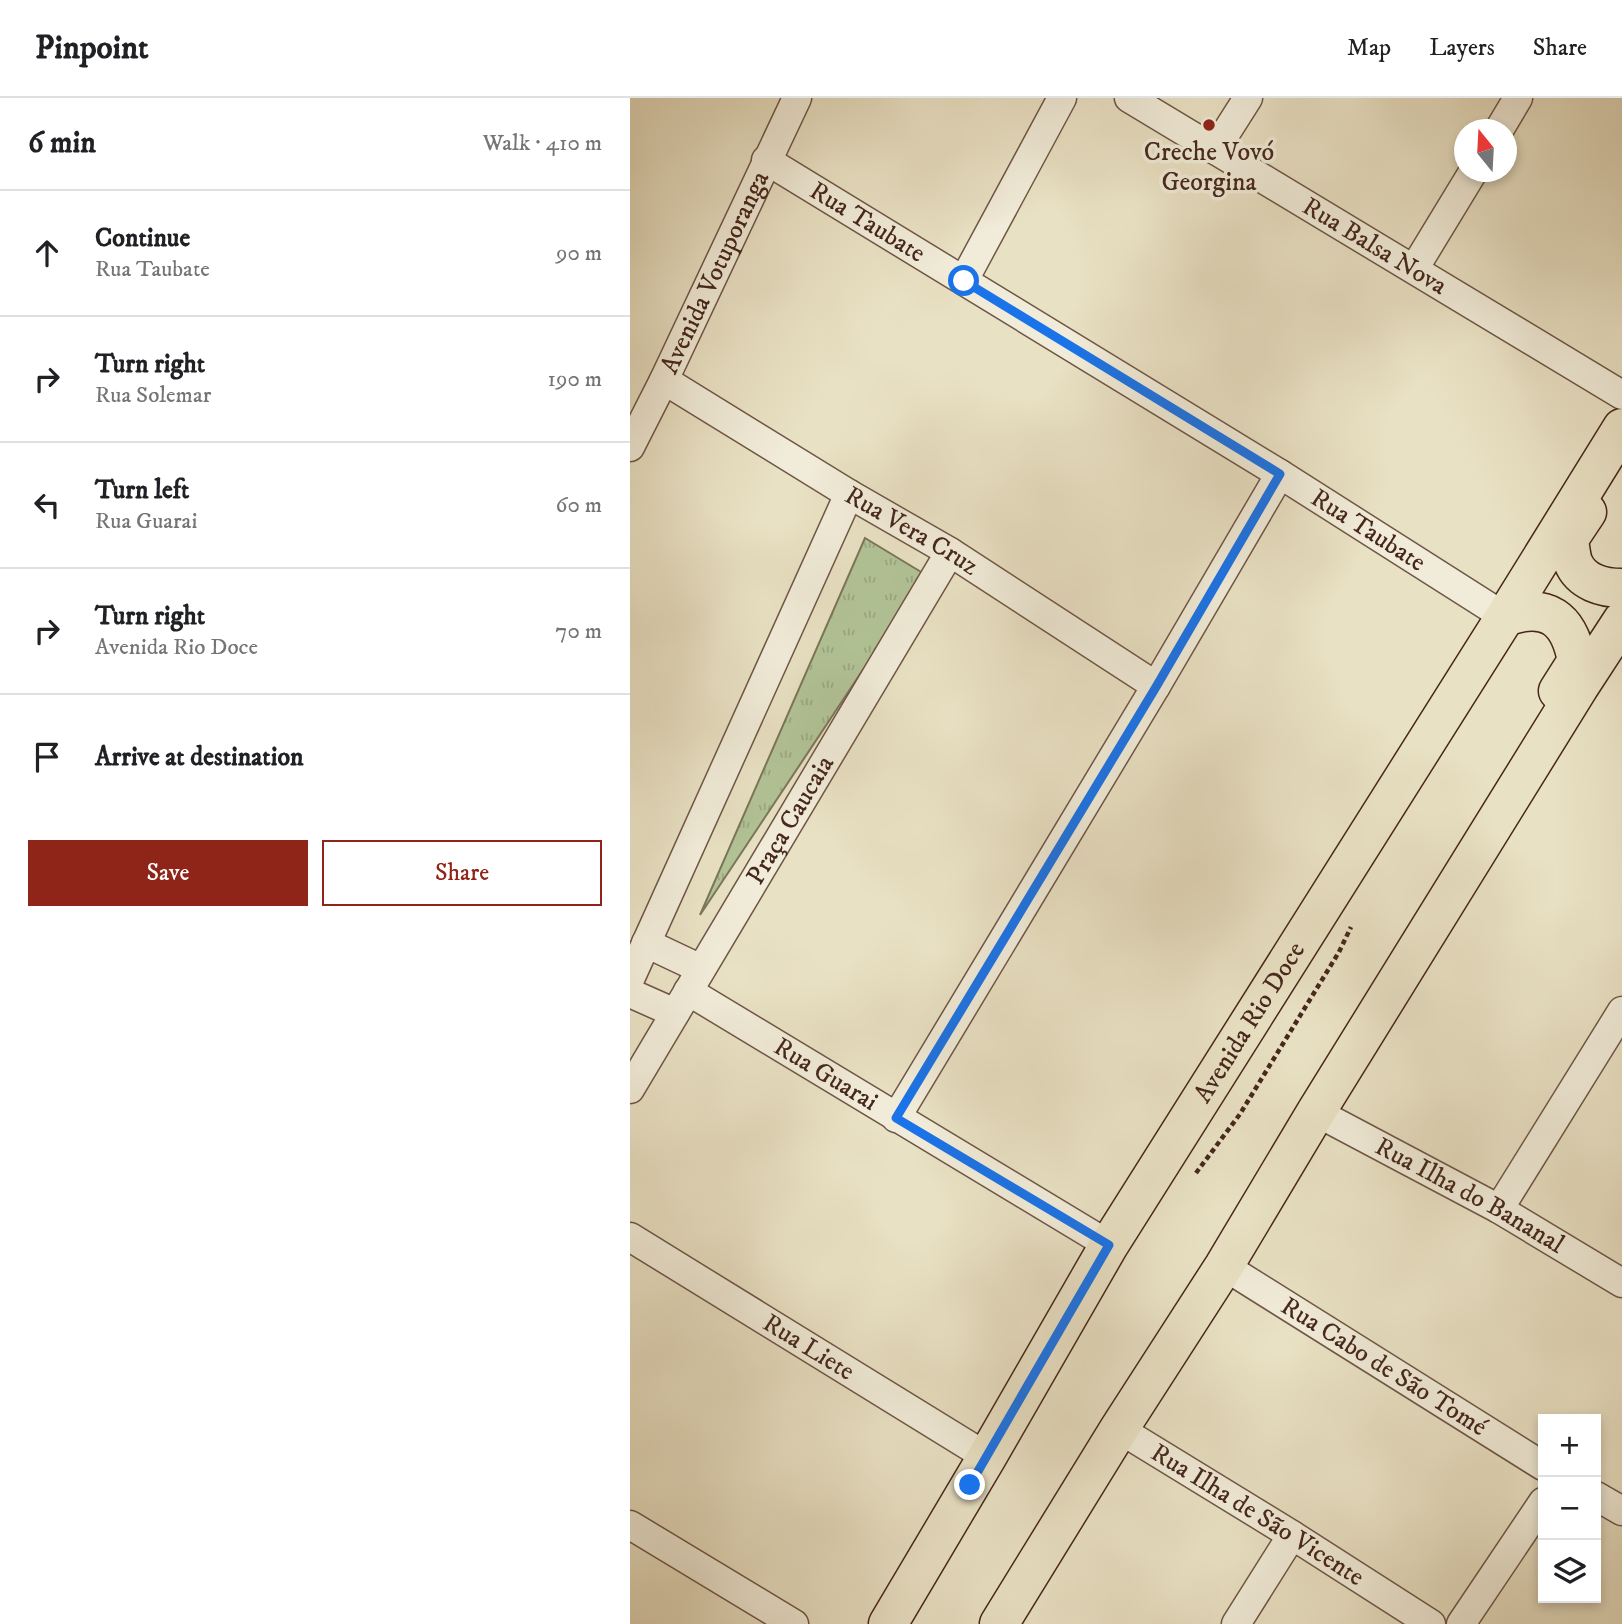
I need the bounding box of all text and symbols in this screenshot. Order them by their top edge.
text: Pinpoint [35,28,149,69]
text: Map [1347,33,1391,63]
text: Layers [1429,33,1495,63]
text: Share [1533,33,1587,63]
marker: Creche Vovó Georgina [1201,117,1217,133]
north arrow [1454,119,1517,182]
text: 6 min [28,125,96,162]
text: Walk · 410 m [483,129,602,158]
place label: Creche Vovó Georgina [1144,136,1274,199]
street label: Avenida Votuporanga [653,166,777,379]
street label: Rua Taubate [804,174,932,270]
street label: Rua Balsa Nova [1296,190,1453,302]
text: Continue [95,222,190,255]
icon: ahead [28,234,66,272]
text: 90 m [556,239,602,268]
text: Rua Taubate [95,255,210,284]
route start [948,265,979,296]
text: Turn right [95,348,205,381]
icon: right [28,360,66,398]
text: 190 m [548,365,602,394]
text: Rua Solemar [95,381,211,410]
text: Turn left [95,474,189,507]
street label: Rua Vera Cruz [839,479,985,583]
street label: Rua Taubate [1305,481,1432,579]
icon: left [28,486,66,524]
text: 60 m [555,491,602,520]
text: Rua Guarai [95,507,197,536]
text: Turn right [95,600,205,633]
icon: right [28,612,66,650]
text: 70 m [555,617,602,646]
text: Avenida Rio Doce [95,633,258,662]
icon: arrive [28,738,66,776]
text: Arrive at destination [95,741,304,774]
street label: Praça Caucaia [739,750,841,891]
button: Save [28,840,308,906]
button: Share [322,840,602,906]
street label: Avenida Rio Doce [1186,936,1313,1109]
street label: Rua Guarai [768,1030,884,1118]
street label: Rua Ilha do Bananal [1370,1130,1571,1261]
street label: Rua Cabo de São Tomé [1275,1289,1494,1444]
street label: Rua Liete [757,1306,861,1388]
map controls [1538,1414,1601,1603]
button: + [1538,1414,1601,1477]
street label: Rua Ilha de São Vicente [1145,1436,1370,1593]
route end [954,1469,985,1500]
button: − [1538,1477,1601,1540]
button: layers [1538,1540,1601,1603]

